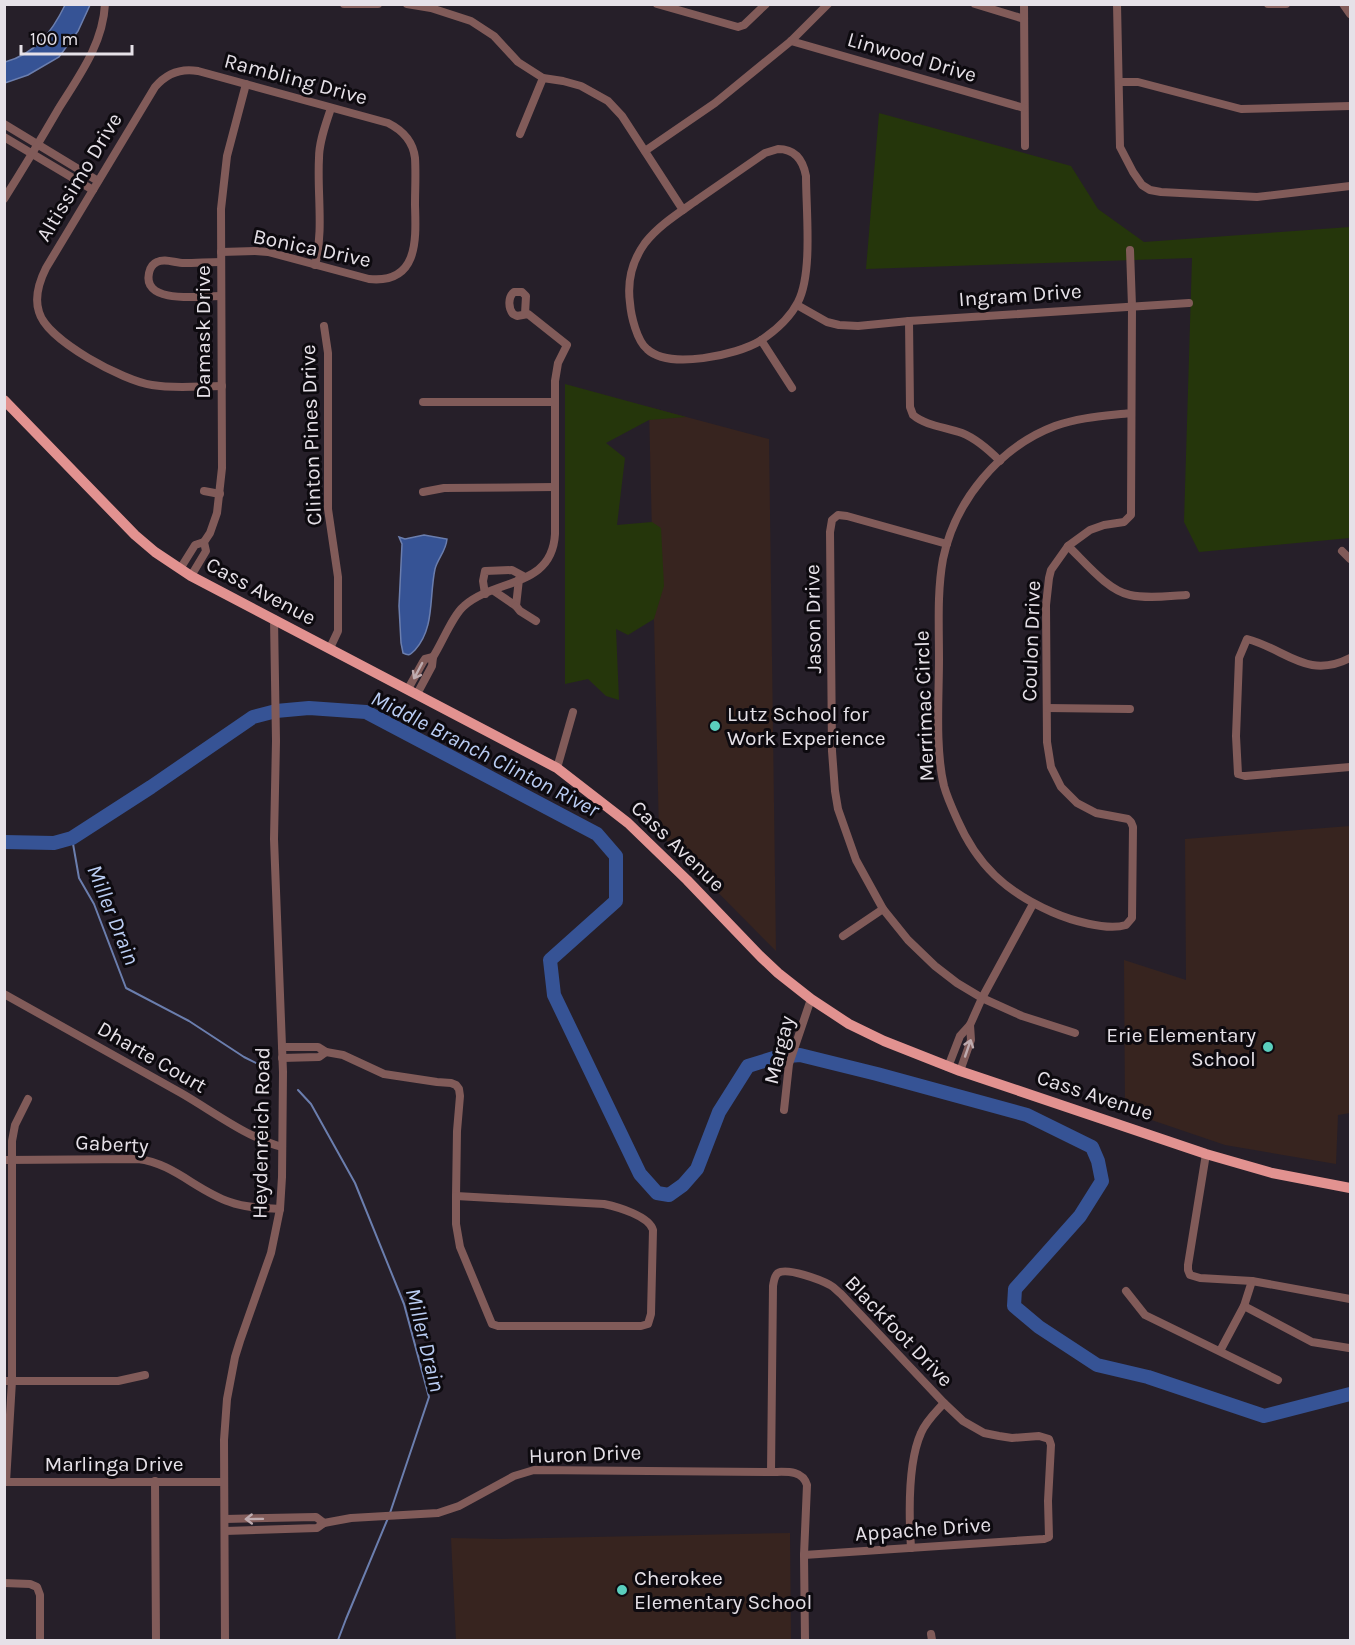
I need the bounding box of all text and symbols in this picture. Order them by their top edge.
scale bar [21,18,132,56]
street label: Linwood Drive [845,27,979,87]
text: 100 m [30,28,78,50]
street label: Rambling Drive [222,48,370,110]
street label: Altissimo Drive [31,108,127,246]
street label: Bonica Drive [251,224,373,272]
street label: Damask Drive [191,265,215,399]
street label: Ingram Drive [958,279,1082,311]
street label: Clinton Pines Drive [296,344,326,526]
street label: Cass Avenue [202,552,320,630]
street label: Jason Drive [800,564,826,674]
street label: Coulon Drive [1017,580,1045,702]
street label: Merrimac Circle [909,630,939,782]
one-way arrow [412,662,424,679]
water label: Middle Branch Clinton River [367,685,605,824]
place label: Lutz School for Work Experience [727,702,886,750]
marker: Lutz School for Work Experience [708,719,722,733]
street label: Cass Avenue [626,795,730,897]
water label: Miller Drain [81,861,145,969]
street label: Margay [759,1013,799,1087]
street label: Dharte Court [93,1016,211,1098]
place label: Erie Elementary School [1106,1023,1256,1071]
one-way arrow [963,1039,974,1058]
marker: Erie Elementary School [1261,1040,1275,1054]
street label: Heydenreich Road [248,1047,274,1219]
street label: Cass Avenue [1034,1065,1156,1125]
street label: Gaberty [75,1130,150,1158]
street label: Blackfoot Drive [840,1271,958,1391]
water label: Miller Drain [400,1286,450,1394]
street label: Huron Drive [528,1440,642,1468]
street label: Marlinga Drive [44,1452,184,1476]
street label: Appache Drive [854,1512,992,1546]
one-way arrow [245,1513,265,1525]
place label: Cherokee Elementary School [634,1566,812,1614]
marker: Cherokee Elementary School [615,1583,629,1597]

